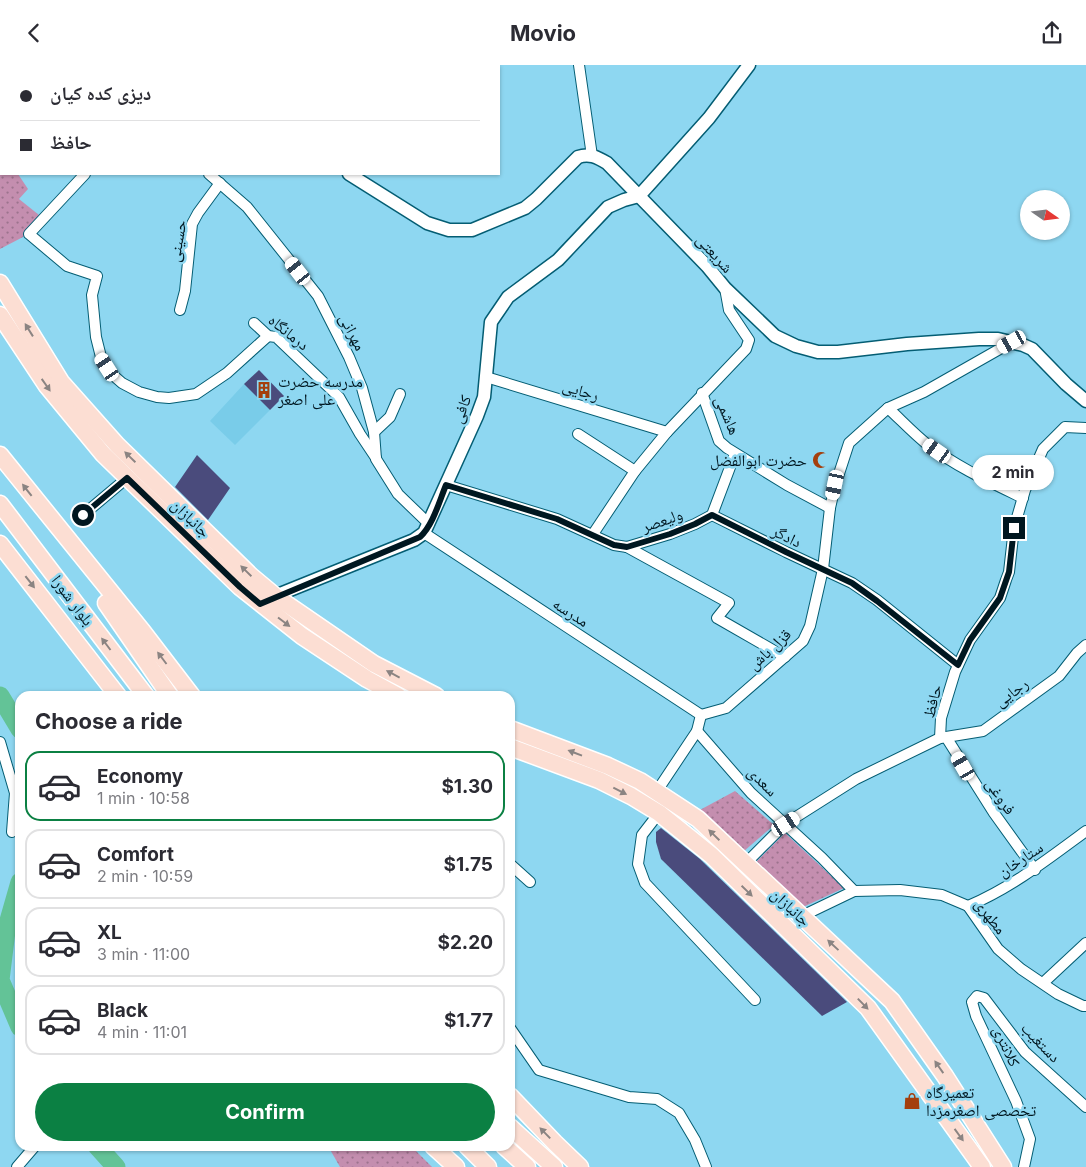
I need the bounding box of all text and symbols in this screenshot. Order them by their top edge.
icon: back [20,19,48,47]
icon: share [1038,19,1066,47]
text: Movio [510,20,576,46]
text: دیزی کده کیان [50,82,151,105]
text: حافظ [50,131,92,154]
north arrow [1020,190,1070,240]
map controls [1020,190,1070,240]
street label: حسینی [163,218,191,264]
street label: شریعتی [691,229,738,277]
car [282,255,313,287]
street label: درمانگاه [265,310,313,354]
street label: مهرانی [334,310,371,354]
one-way arrow [25,323,34,337]
car [995,328,1028,356]
car [92,350,121,384]
place label: مدرسه حضرت علی اصغر [277,371,363,410]
street label: رجایی [560,375,602,406]
one-way arrow [41,378,51,391]
building icon: مدرسه حضرت علی اصغر [254,380,274,400]
street label: کافی [447,392,476,426]
street label: هاشمی [710,393,745,438]
car [920,436,953,466]
place label: حضرت ابوالفضل [710,450,807,471]
mosque icon: حضرت ابوالفضل [811,450,831,470]
one-way arrow [124,451,136,463]
callout: 2 min [973,455,1055,491]
text: 2 min [992,462,1034,482]
car [824,469,845,501]
one-way arrow [22,484,33,497]
street label: جانبازان [167,495,215,542]
route start [72,504,94,526]
street label: ولیعصر [638,504,685,537]
route end [1003,517,1025,539]
street label: دادگر [768,520,805,552]
one-way arrow [240,565,252,577]
street label: بلوار شورا [47,571,99,629]
one-way arrow [25,575,35,589]
street label: مدرسه [549,593,593,631]
one-way arrow [277,617,291,627]
street label: قزل باش [743,624,795,675]
one-way arrow [101,637,111,650]
one-way arrow [157,651,167,664]
one-way arrow [386,670,400,678]
street label: رجایی [990,673,1032,712]
street label: حافظ [918,682,946,720]
text: Choose a ride [35,708,183,734]
one-way arrow [567,749,582,757]
car [949,749,976,783]
street label: سعدی [743,762,782,801]
icon: car [37,764,82,809]
text: Economy [97,765,183,788]
street label: فروغی [981,774,1020,819]
text: $1.30 [441,775,493,798]
one-way arrow [613,787,627,795]
text: 1 min · 10:58 [97,788,190,808]
car [769,810,802,838]
one-way arrow [708,829,720,841]
street label: ستارخان [994,837,1047,882]
icon: car [37,842,82,887]
text: Comfort [97,843,174,866]
text: $1.75 [443,853,493,876]
text: 2 min · 10:59 [97,866,193,886]
one-way arrow [741,884,753,896]
street label: جانبازان [766,884,815,931]
street label: مطهری [970,894,1011,938]
icon: car [37,920,82,965]
text: XL [97,921,122,944]
text: $2.20 [437,931,493,954]
one-way arrow [827,939,839,951]
text: 3 min · 11:00 [97,944,190,964]
icon: car [37,998,82,1043]
one-way arrow [857,998,869,1010]
text: Black [97,999,148,1022]
text: $1.77 [444,1009,493,1032]
street label: دستغیب [1017,1018,1065,1066]
text: 4 min · 11:01 [97,1022,187,1042]
street label: کلانتری [988,1022,1025,1070]
one-way arrow [934,1060,944,1074]
place label: تعمیرگاه تخصصی اصغرمزدا [926,1082,1036,1121]
button: Confirm [35,1083,495,1141]
shop icon: تعمیرگاه تخصصی اصغرمزدا [902,1091,922,1111]
one-way arrow [539,1127,551,1139]
one-way arrow [954,1129,964,1142]

